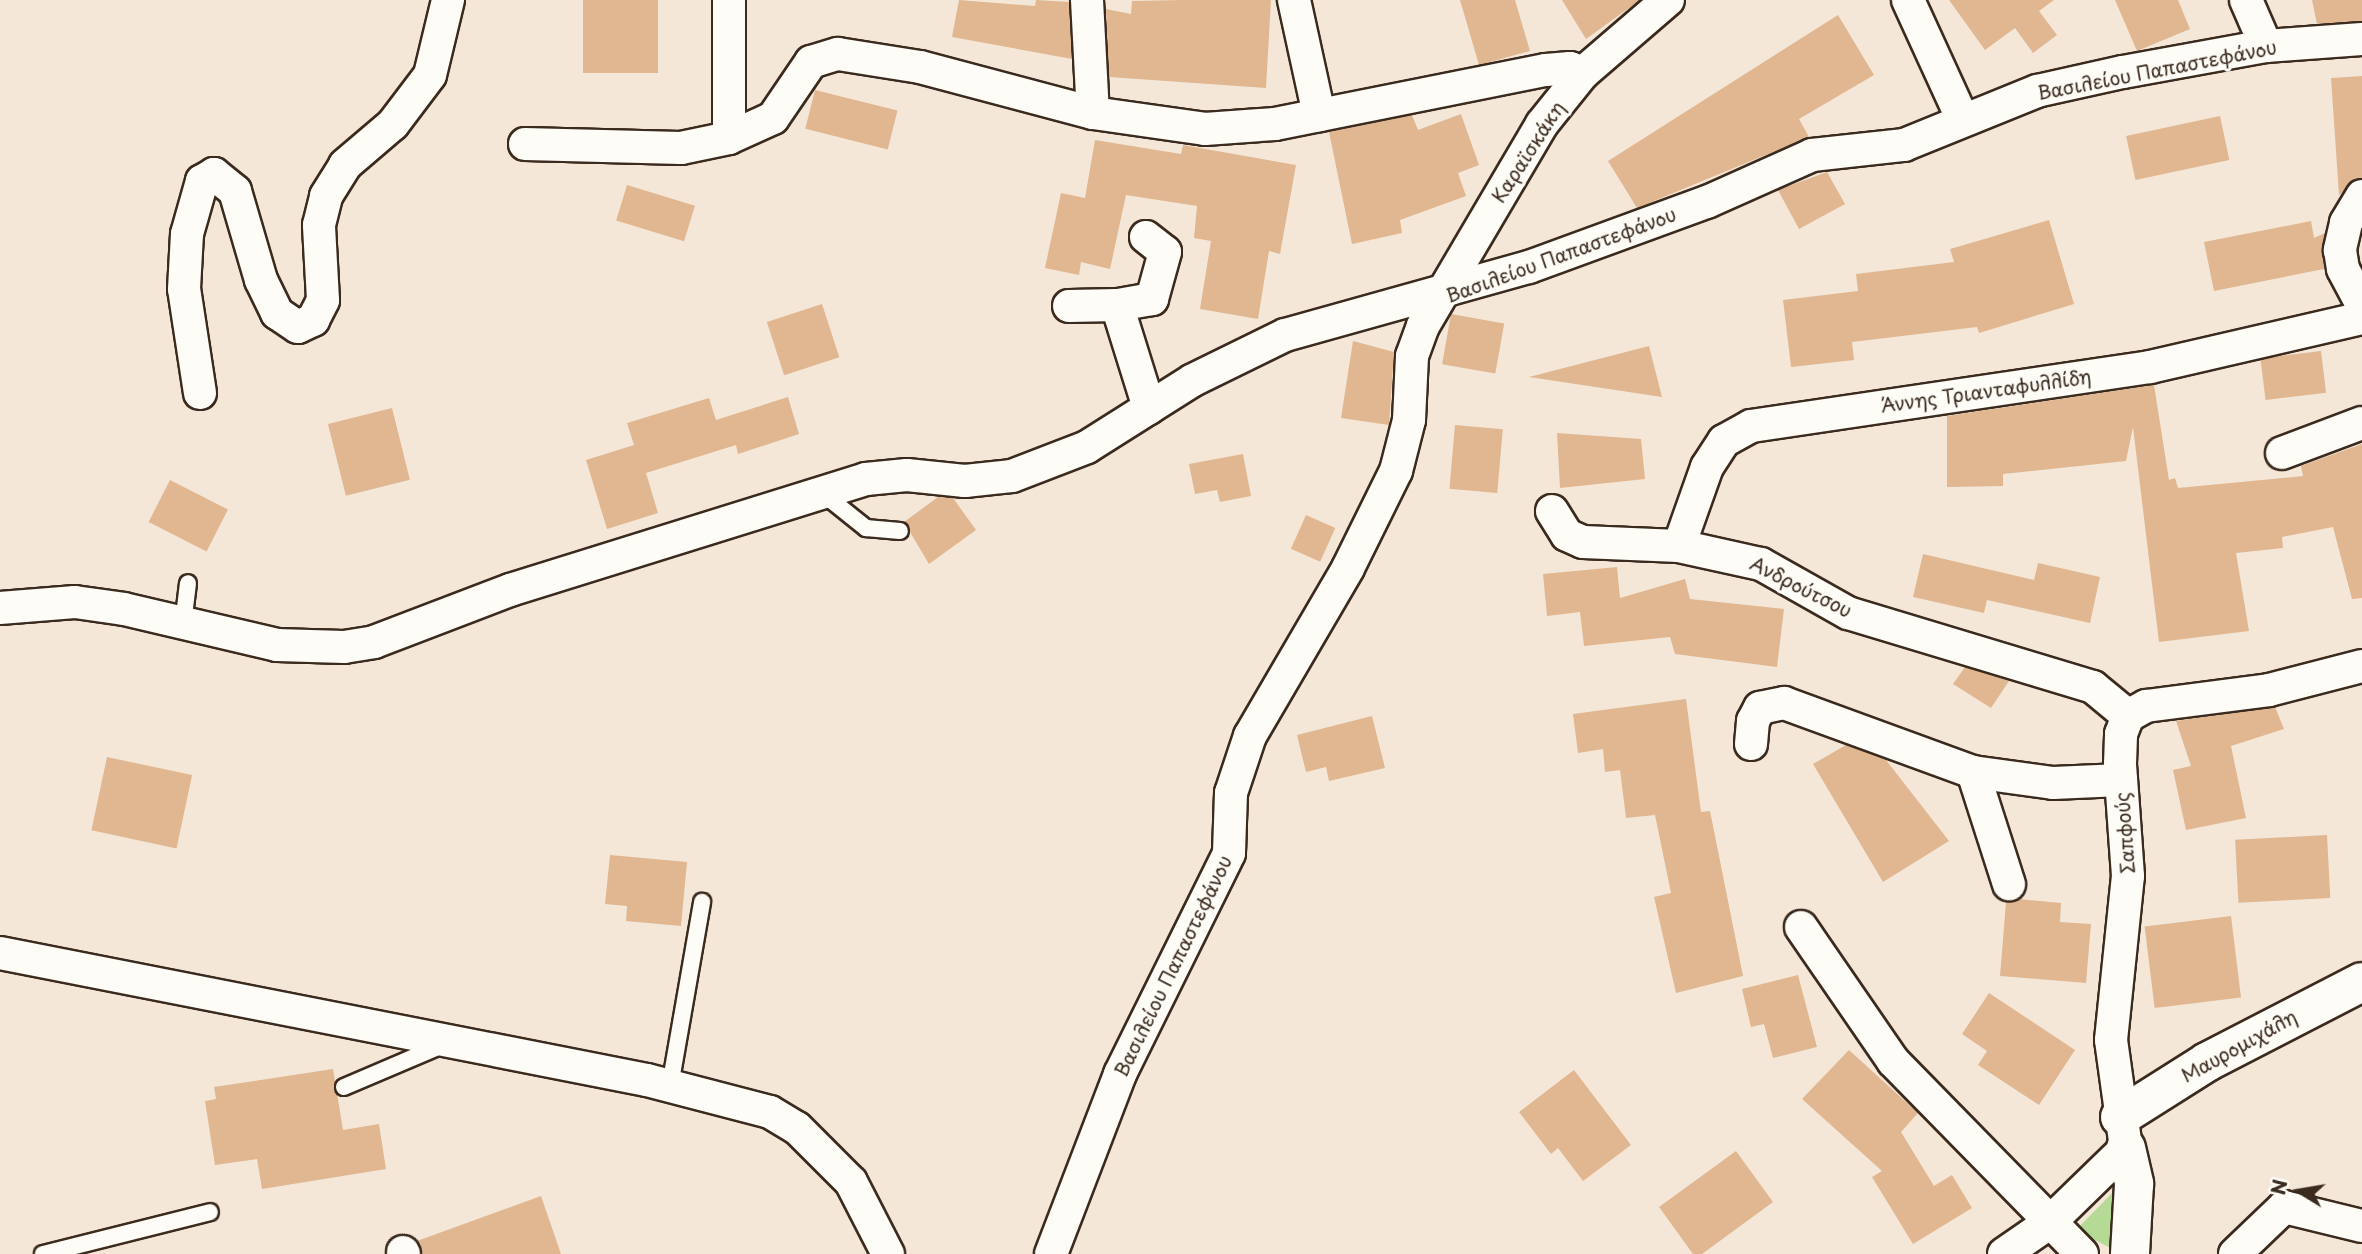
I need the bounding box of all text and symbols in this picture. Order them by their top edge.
street label: Βασιλείου Παπαστεφάνου [2035,36,2279,104]
street label: Καραϊσκάκη [1487,97,1569,207]
street label: Βασιλείου Παπαστεφάνου [1443,203,1679,307]
street label: Άννης Τριανταφυλλίδη [1879,365,2093,417]
street label: Ανδρούτσου [1746,552,1856,622]
street label: Σαπφούς [2111,791,2139,875]
street label: Βασιλείου Παπαστεφάνου [1109,852,1237,1080]
street label: Μαυρομιχάλη [2177,1005,2301,1087]
north arrow [2264,1156,2334,1226]
text: N [2263,1177,2294,1197]

